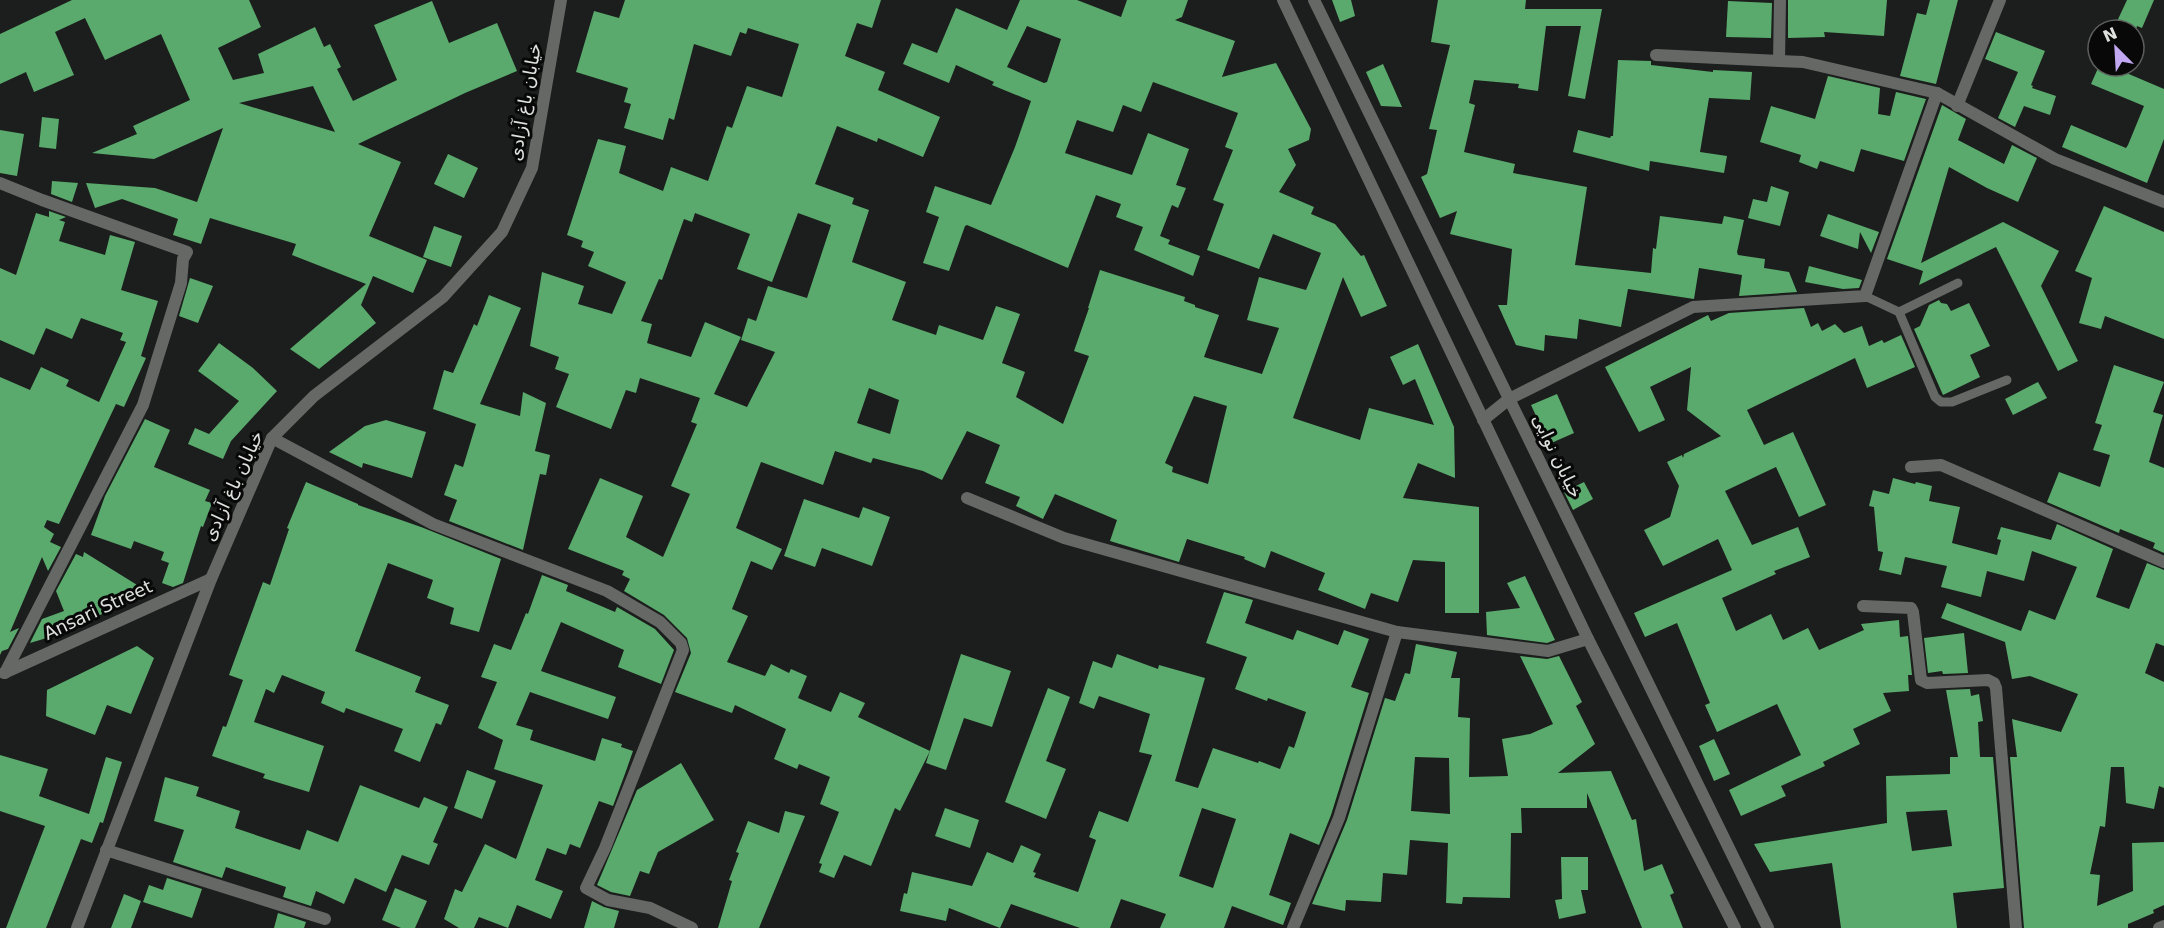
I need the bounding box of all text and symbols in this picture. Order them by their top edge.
north arrow [2086,18,2146,78]
text: N [2100,23,2120,46]
street label: خیابان باغ آزادی [503,41,546,163]
street label: خیابان نوایی [1527,410,1587,502]
street label: خیابان باغ آزادی [197,427,268,545]
street label: Ansari Street [40,575,155,644]

